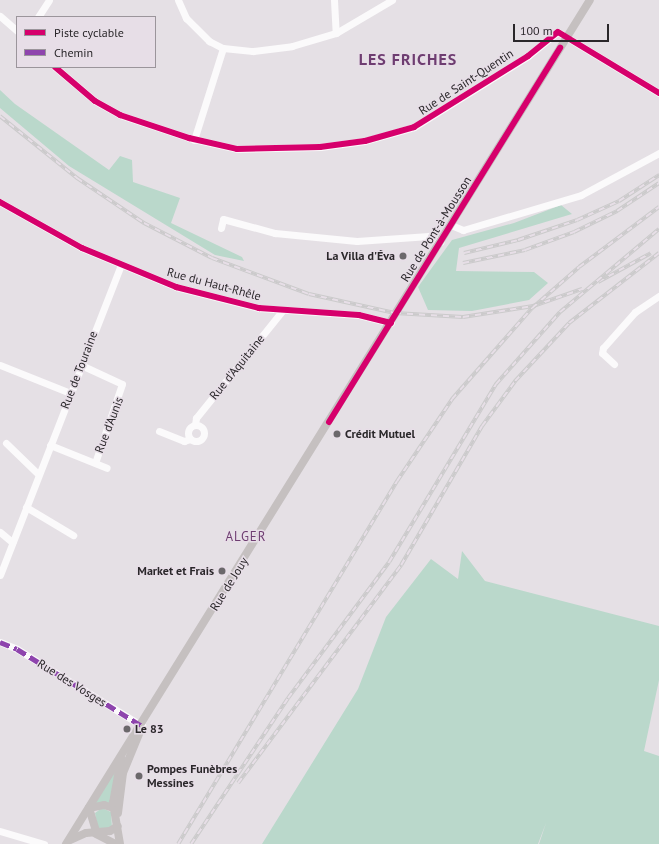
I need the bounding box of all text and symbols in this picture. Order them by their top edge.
legend [16,16,156,68]
scale bar [515,16,611,42]
text: 100 m [520,23,553,38]
text: Piste cyclable [54,25,124,40]
text: Chemin [54,45,93,60]
street label: Rue de Saint-Quentin [416,46,516,118]
district label: LES FRICHES [359,49,457,69]
street label: Rue de Pont-à-Mousson [398,174,474,284]
place label: La Villa d'Éva [326,249,395,263]
marker: La Villa d'Éva [398,251,408,261]
street label: Rue du Haut-Rhêle [165,265,263,303]
street label: Rue de Touraine [57,329,101,411]
street label: Rue d'Aquitaine [206,332,268,402]
street label: Rue d'Aunis [92,395,126,455]
place label: Crédit Mutuel [345,427,415,441]
marker: Crédit Mutuel [332,429,342,439]
district label: ALGER [225,529,267,545]
street label: Rue de Jouy [207,555,251,613]
place label: Market et Frais [137,564,214,578]
marker: Market et Frais [217,566,227,576]
street label: Rue des Vosges [35,656,109,710]
place label: Le 83 [135,722,163,736]
marker: Le 83 [122,724,132,734]
place label: Pompes Funèbres Messines [147,762,237,790]
marker: Pompes Funèbres Messines [134,771,144,781]

